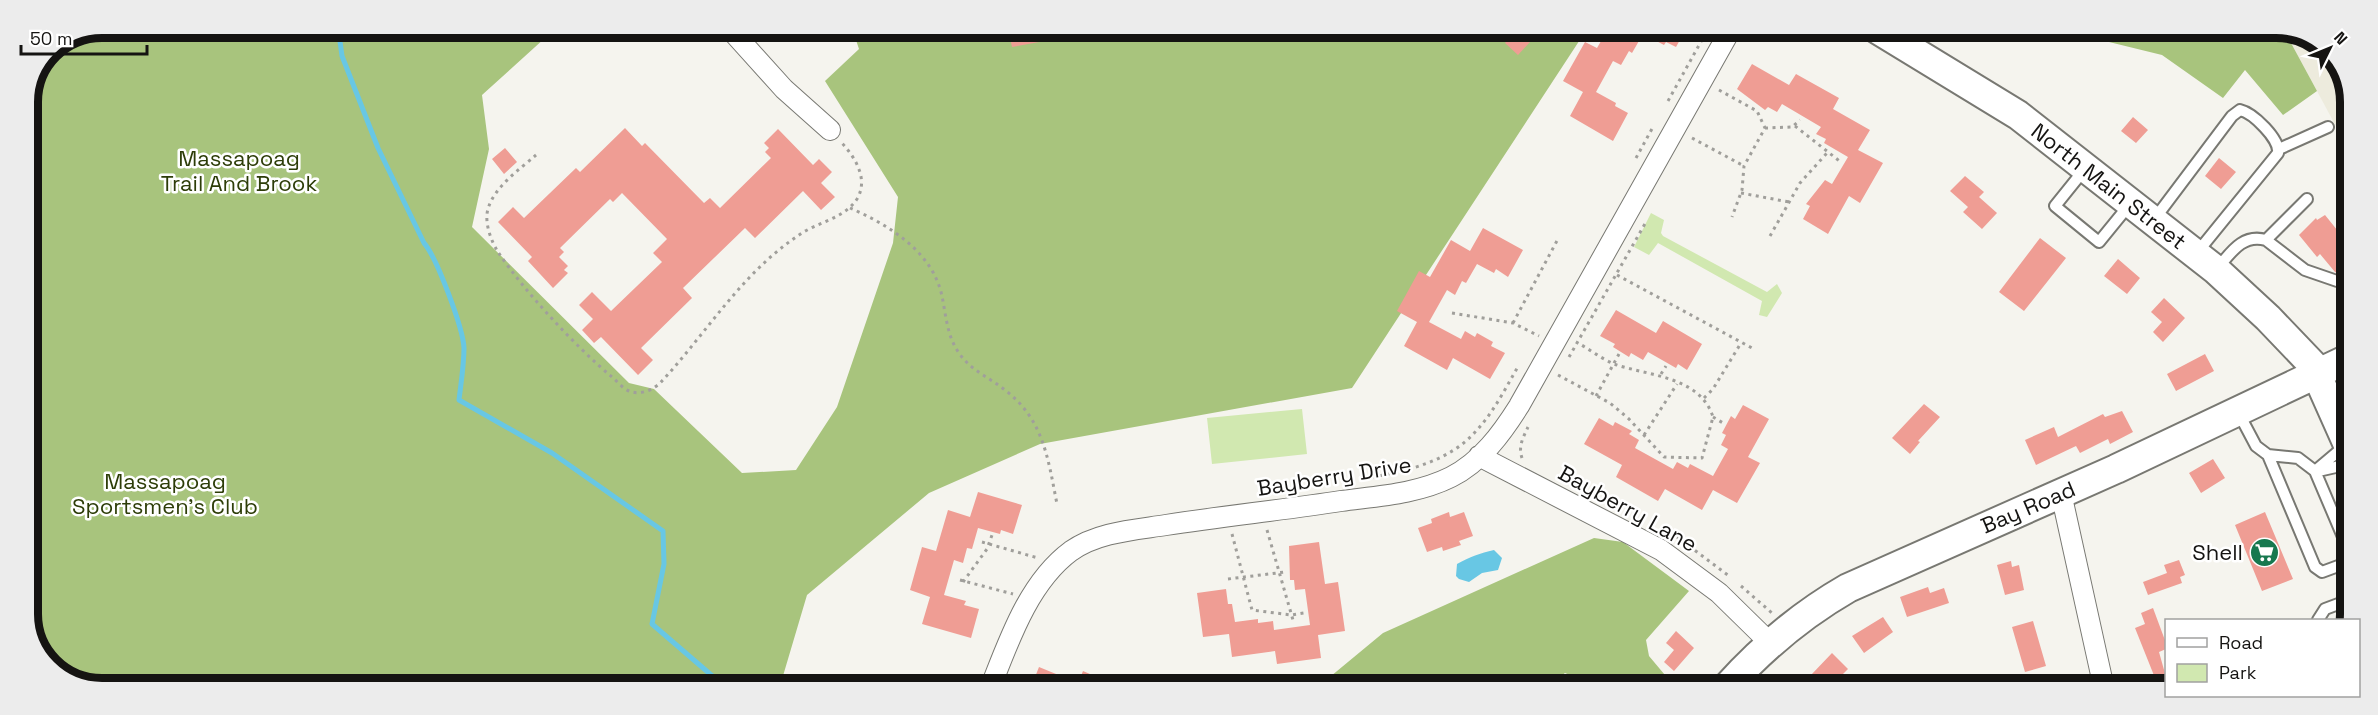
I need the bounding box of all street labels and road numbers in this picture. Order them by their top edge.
street label: North Main Street [2026,117,2192,255]
street label: Bayberry Drive [1255,450,1413,502]
street label: Bayberry Lane [1554,458,1702,558]
street label: Bay Road [1976,475,2080,539]

